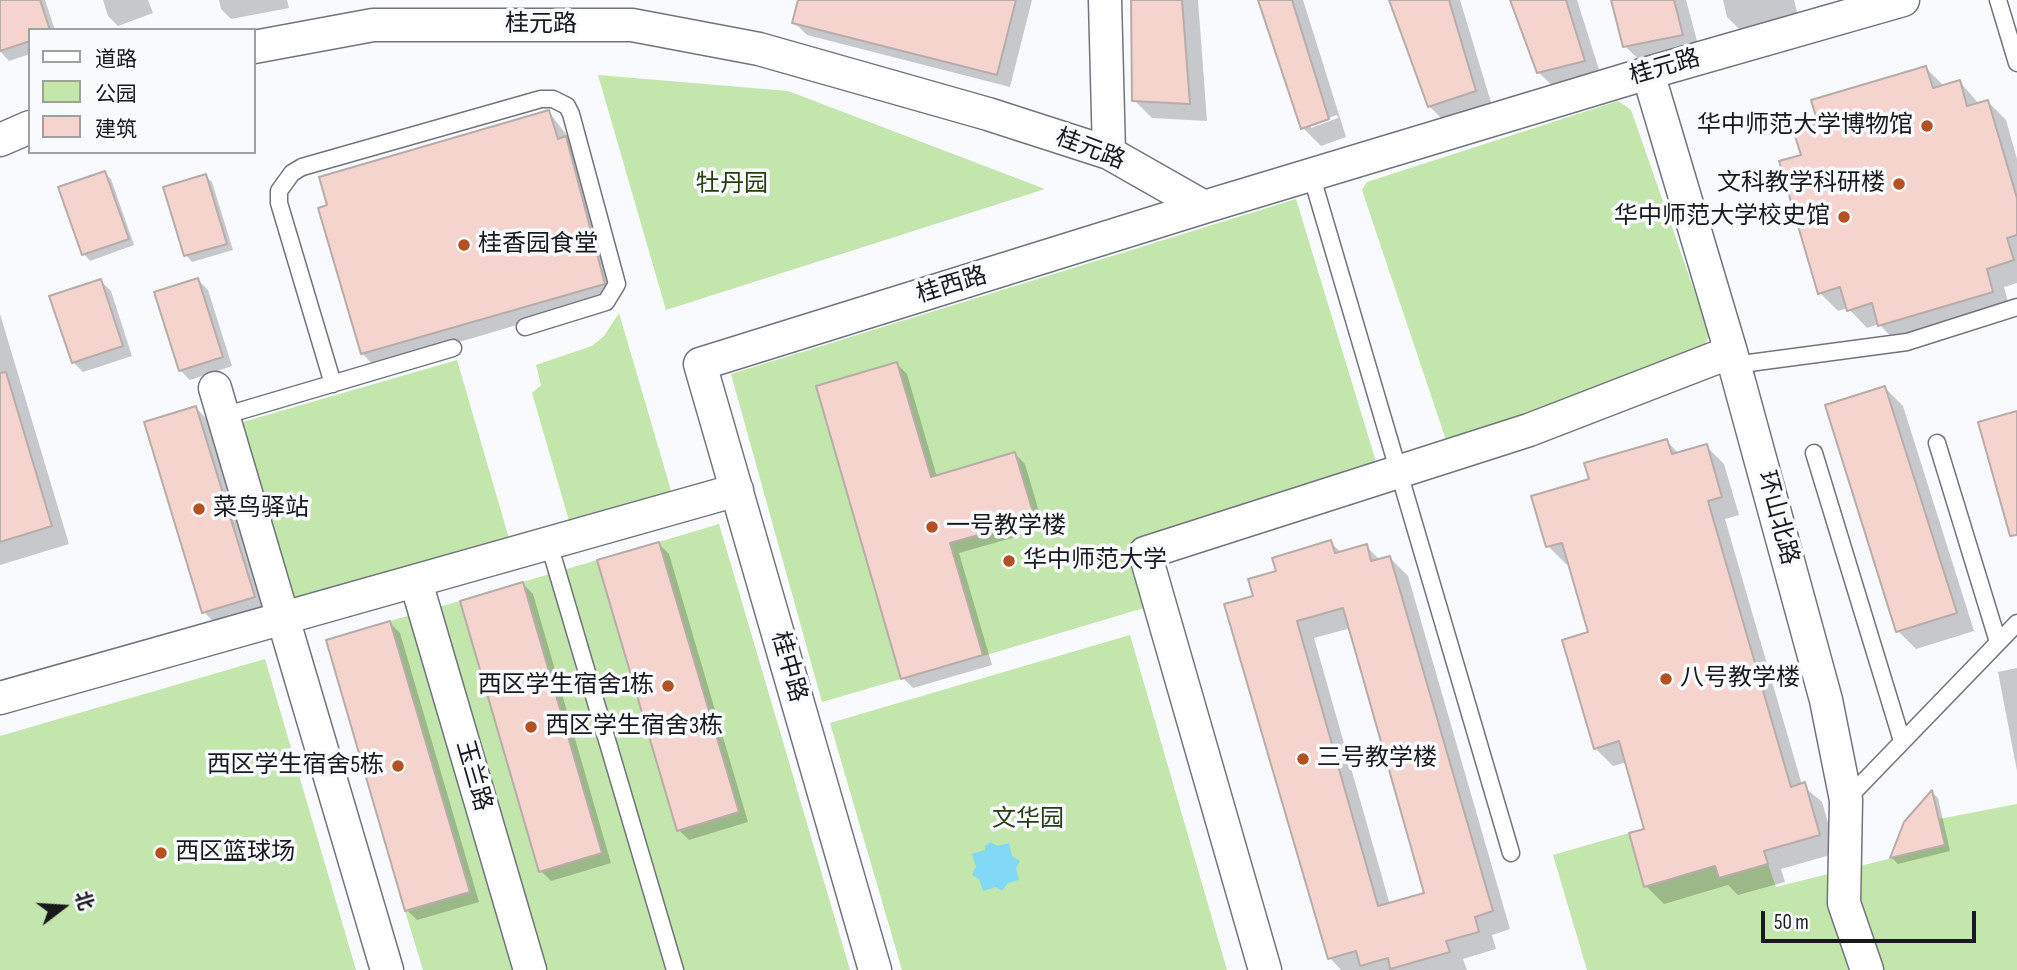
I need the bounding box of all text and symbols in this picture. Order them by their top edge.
street label: 桂元路 [505,11,577,39]
legend [28,28,256,154]
street label: 桂元路 [1626,44,1704,92]
text: 道路 [95,47,137,72]
text: 公园 [95,82,137,107]
place label: 华中师范大学博物馆 [1697,112,1913,140]
text: 建筑 [95,117,137,142]
marker: 华中师范大学博物馆 [1919,118,1935,134]
street label: 桂元路 [1051,124,1129,176]
place label: 文科教学科研楼 [1717,170,1885,198]
park label: 牡丹园 [696,171,768,199]
marker: 文科教学科研楼 [1891,176,1907,192]
place label: 华中师范大学校史馆 [1614,203,1830,231]
marker: 华中师范大学校史馆 [1836,209,1852,225]
place label: 桂香园食堂 [478,231,598,259]
marker: 桂香园食堂 [456,237,472,253]
street label: 桂西路 [913,262,991,310]
street label: 环山北路 [1751,468,1803,568]
place label: 菜鸟驿站 [213,495,309,523]
marker: 菜鸟驿站 [191,501,207,517]
place label: 一号教学楼 [946,513,1066,541]
marker: 一号教学楼 [924,519,940,535]
place label: 华中师范大学 [1023,547,1167,575]
marker: 华中师范大学 [1001,553,1017,569]
street label: 桂中路 [764,628,812,706]
place label: 八号教学楼 [1680,665,1800,693]
marker: 八号教学楼 [1658,671,1674,687]
place label: 西区学生宿舍1栋 [478,672,654,700]
marker: 西区学生宿舍1栋 [660,678,676,694]
place label: 西区学生宿舍3栋 [545,713,723,741]
marker: 西区学生宿舍3栋 [523,719,539,735]
street label: 玉兰路 [449,737,497,815]
place label: 三号教学楼 [1317,745,1437,773]
marker: 三号教学楼 [1295,751,1311,767]
place label: 西区学生宿舍5栋 [206,752,384,780]
marker: 西区学生宿舍5栋 [390,758,406,774]
park label: 文华园 [992,806,1064,834]
place label: 西区篮球场 [175,839,295,867]
marker: 西区篮球场 [153,845,169,861]
north arrow [28,872,98,942]
text: 北 [70,888,97,913]
scale bar [1765,897,1980,941]
text: 50 m [1774,910,1809,935]

